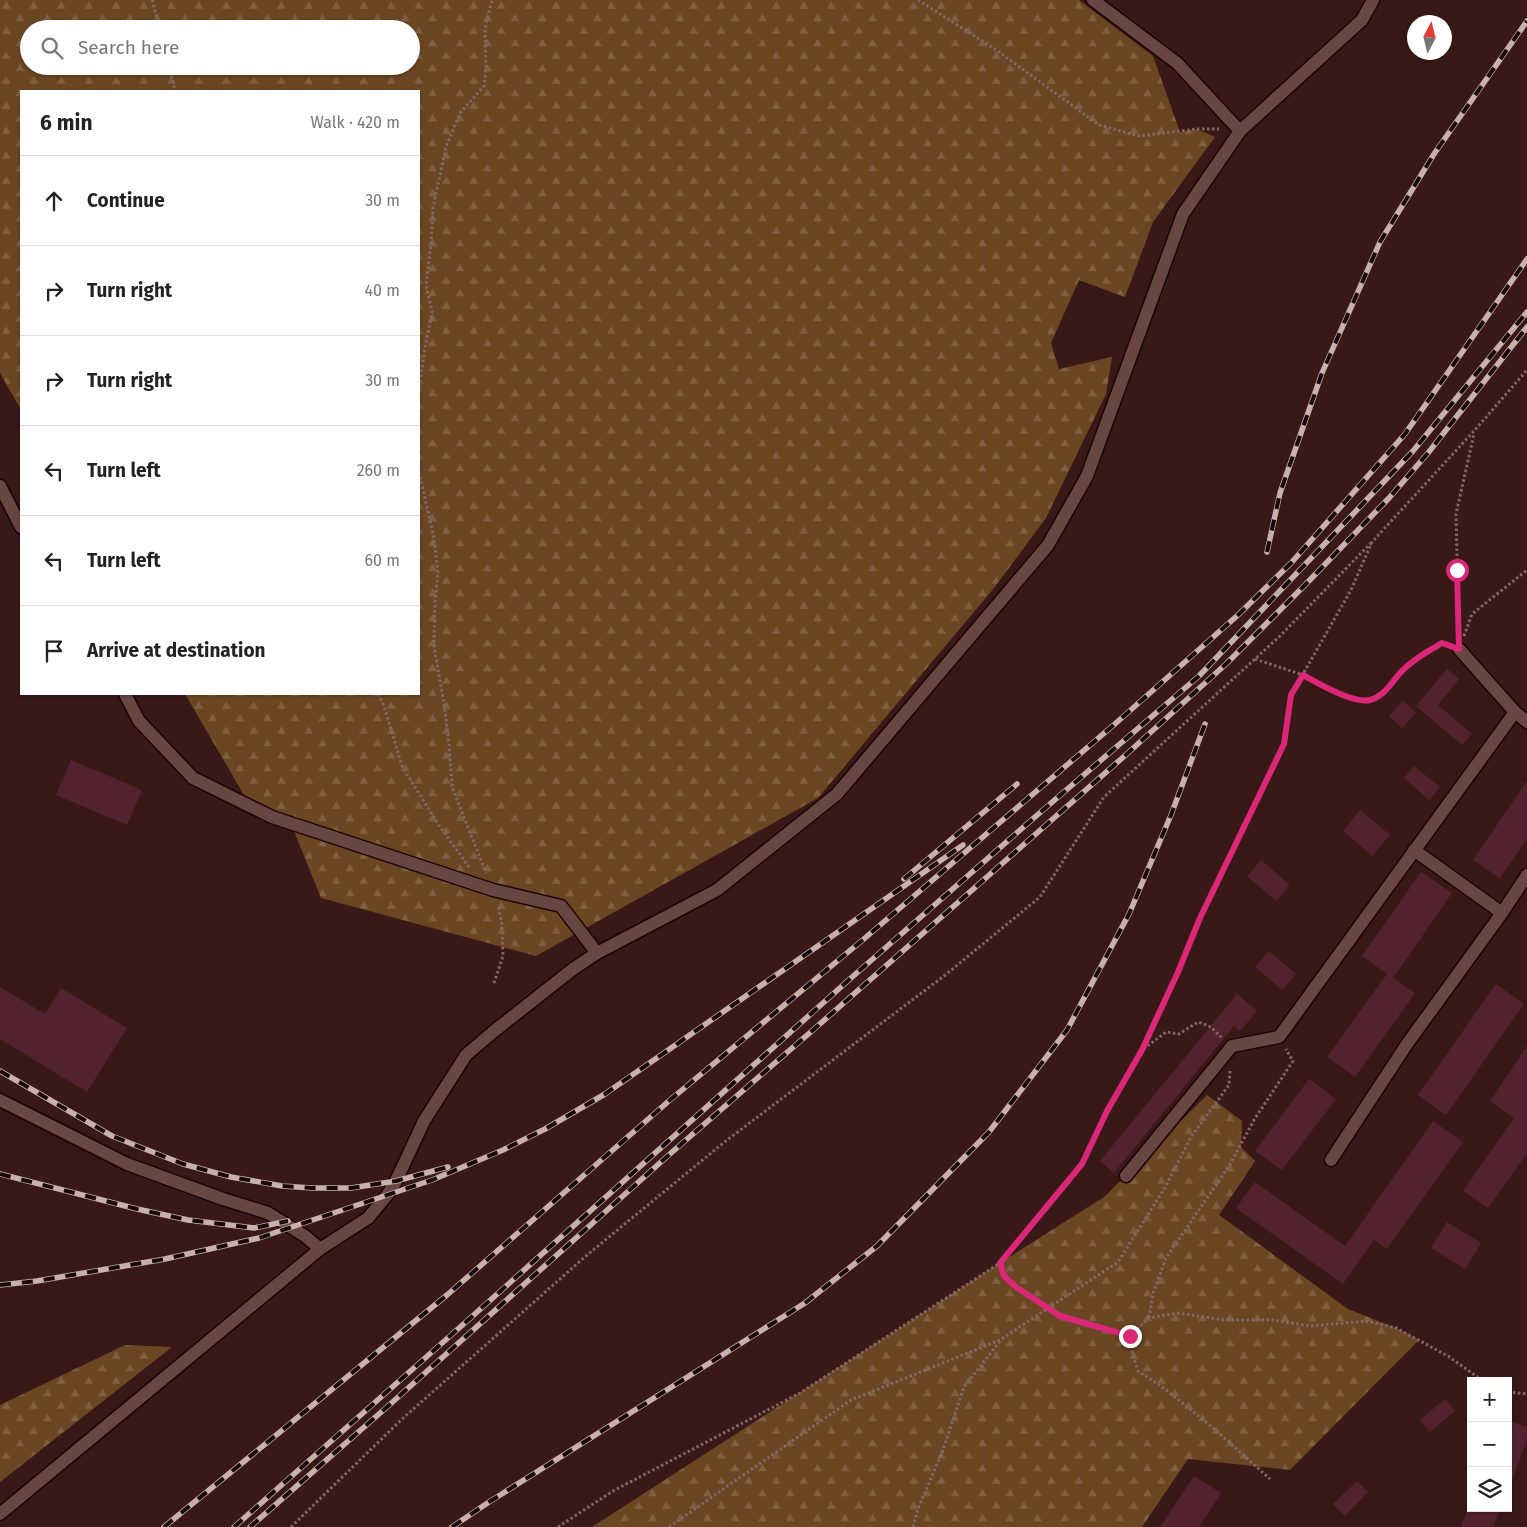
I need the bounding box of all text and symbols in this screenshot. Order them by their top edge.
north arrow [1407,15,1452,60]
search box [20,20,420,75]
icon: search [38,34,66,62]
text: Search here [78,36,179,59]
text: 6 min [40,110,93,136]
text: Walk · 420 m [311,113,400,132]
icon: ahead [40,187,68,215]
text: Continue [87,189,165,212]
text: 30 m [365,191,400,210]
icon: right [40,277,68,305]
text: Turn right [87,279,172,302]
text: 40 m [365,281,400,300]
icon: right [40,367,68,395]
text: Turn right [87,369,172,392]
text: 30 m [365,371,400,390]
icon: left [40,457,68,485]
text: Turn left [87,459,161,482]
text: 260 m [357,461,400,480]
icon: left [40,547,68,575]
text: Turn left [87,549,161,572]
text: 60 m [365,551,400,570]
route start [1446,559,1469,582]
icon: arrive [40,637,68,665]
text: Arrive at destination [87,639,266,662]
route end [1119,1325,1142,1348]
map controls [1467,1377,1512,1512]
button: + [1467,1377,1512,1422]
button: − [1467,1422,1512,1467]
button: layers [1467,1467,1512,1512]

